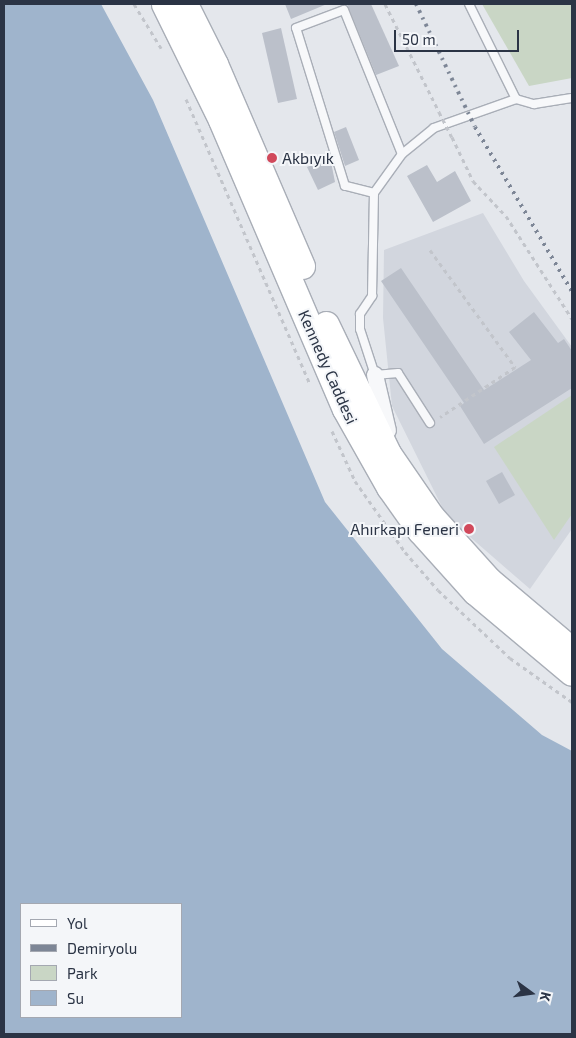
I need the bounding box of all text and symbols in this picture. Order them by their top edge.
scale bar [396,20,521,52]
text: 50 m [402,30,436,48]
place label: Akbıyık [282,148,334,168]
marker: Akbıyık [266,152,278,164]
street label: Kennedy Caddesi [294,307,362,427]
place label: Ahırkapı Feneri [350,519,459,539]
marker: Ahırkapı Feneri [463,523,475,535]
legend [20,903,182,1018]
text: Yol [67,914,88,932]
text: Demiryolu [67,939,137,957]
text: Park [67,964,98,982]
north arrow [506,968,556,1018]
text: Su [67,989,84,1007]
text: K [537,990,555,1003]

